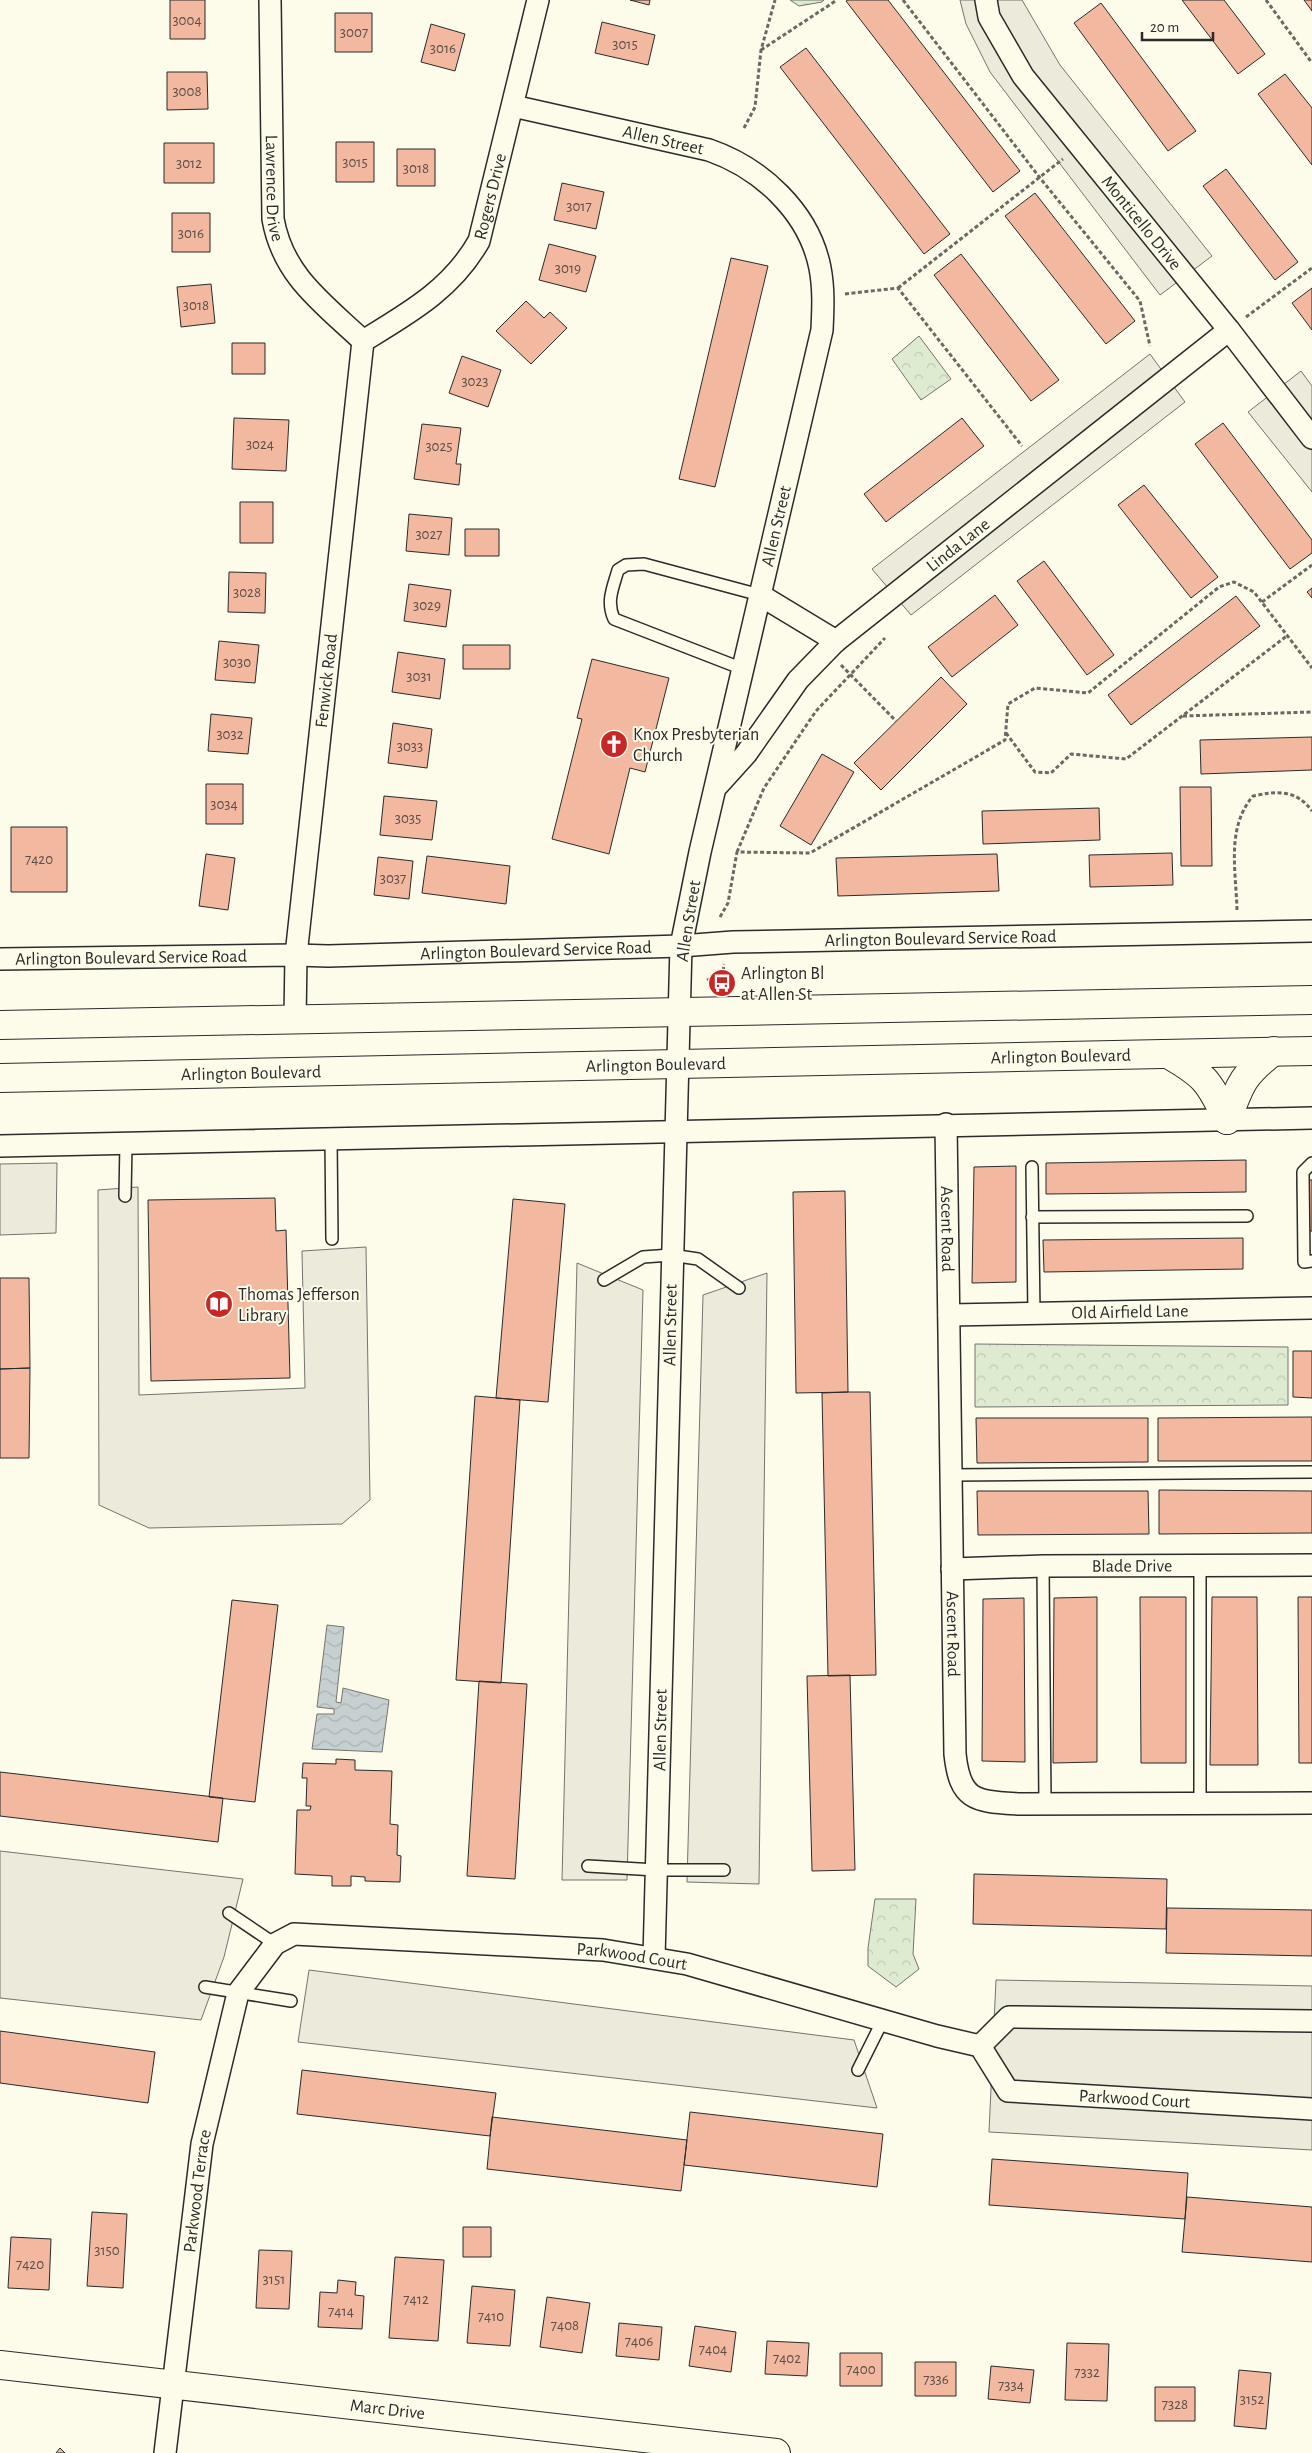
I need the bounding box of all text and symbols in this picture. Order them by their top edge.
scale bar [1142,10,1213,42]
house number: 3004 [172,13,202,28]
text: 20 m [1150,20,1179,35]
house number: 3007 [340,25,368,40]
house number: 3015 [612,37,638,52]
house number: 3016 [430,41,456,56]
house number: 3008 [172,84,202,99]
street label: Allen Street [621,123,705,159]
street label: Lawrence Drive [262,134,286,244]
street label: Rogers Drive [472,152,510,242]
house number: 3015 [342,155,368,170]
house number: 3012 [176,156,202,171]
house number: 3018 [403,161,429,176]
street label: Monticello Drive [1098,173,1184,274]
house number: 3017 [566,199,592,214]
house number: 3016 [178,226,204,241]
house number: 3019 [555,261,581,276]
house number: 3018 [183,298,209,313]
house number: 3023 [461,374,489,389]
house number: 3024 [246,437,274,452]
house number: 3025 [425,439,453,454]
street label: Allen Street [759,484,795,568]
street label: Linda Lane [923,515,993,576]
house number: 3027 [415,527,443,542]
house number: 3028 [233,585,261,600]
house number: 3029 [413,598,441,613]
street label: Fenwick Road [313,633,341,729]
house number: 3030 [223,655,251,670]
house number: 3031 [406,669,432,684]
place label: Knox Presbyterian Church [633,726,759,765]
house number: 3032 [216,727,244,742]
church icon: Knox Presbyterian Church [599,729,629,759]
house number: 3033 [397,739,423,754]
house number: 3034 [210,797,238,812]
house number: 3035 [395,811,421,826]
house number: 7420 [25,852,53,867]
house number: 3037 [380,871,406,886]
street label: Allen Street [674,879,704,963]
street label: Arlington Boulevard Service Road [825,928,1057,950]
street label: Arlington Boulevard Service Road [420,939,652,963]
street label: Arlington Boulevard Service Road [15,948,247,969]
place label: Arlington Bl at Allen St [741,965,824,1004]
bus stop icon: Arlington Bl at Allen St [707,968,737,998]
street label: Arlington Boulevard [990,1047,1131,1068]
street label: Arlington Boulevard [586,1055,726,1076]
street label: Arlington Boulevard [181,1063,321,1084]
street label: Ascent Road [937,1186,956,1272]
street label: Allen Street [661,1284,681,1366]
place label: Thomas Jefferson Library [238,1286,360,1325]
library icon: Thomas Jefferson Library [204,1289,234,1319]
street label: Old Airfield Lane [1071,1302,1189,1323]
street label: Blade Drive [1092,1558,1172,1576]
street label: Ascent Road [943,1591,962,1677]
street label: Allen Street [651,1689,671,1771]
street label: Parkwood Court [576,1941,688,1974]
street label: Parkwood Court [1078,2087,1191,2112]
street label: Parkwood Terrace [181,2128,215,2254]
house number: 3150 [94,2243,120,2258]
house number: 7420 [16,2257,44,2272]
house number: 3151 [263,2272,285,2287]
house number: 7412 [403,2292,429,2307]
house number: 7414 [328,2304,354,2319]
house number: 7410 [478,2309,504,2324]
house number: 7408 [551,2318,579,2333]
house number: 7406 [625,2334,653,2349]
house number: 7404 [699,2342,727,2357]
house number: 7402 [773,2351,801,2366]
house number: 7400 [846,2362,876,2377]
house number: 7332 [1074,2365,1100,2380]
house number: 7336 [923,2372,949,2387]
house number: 7334 [998,2378,1024,2393]
house number: 3152 [1240,2392,1264,2407]
street label: Marc Drive [349,2397,426,2423]
house number: 7328 [1162,2397,1188,2412]

